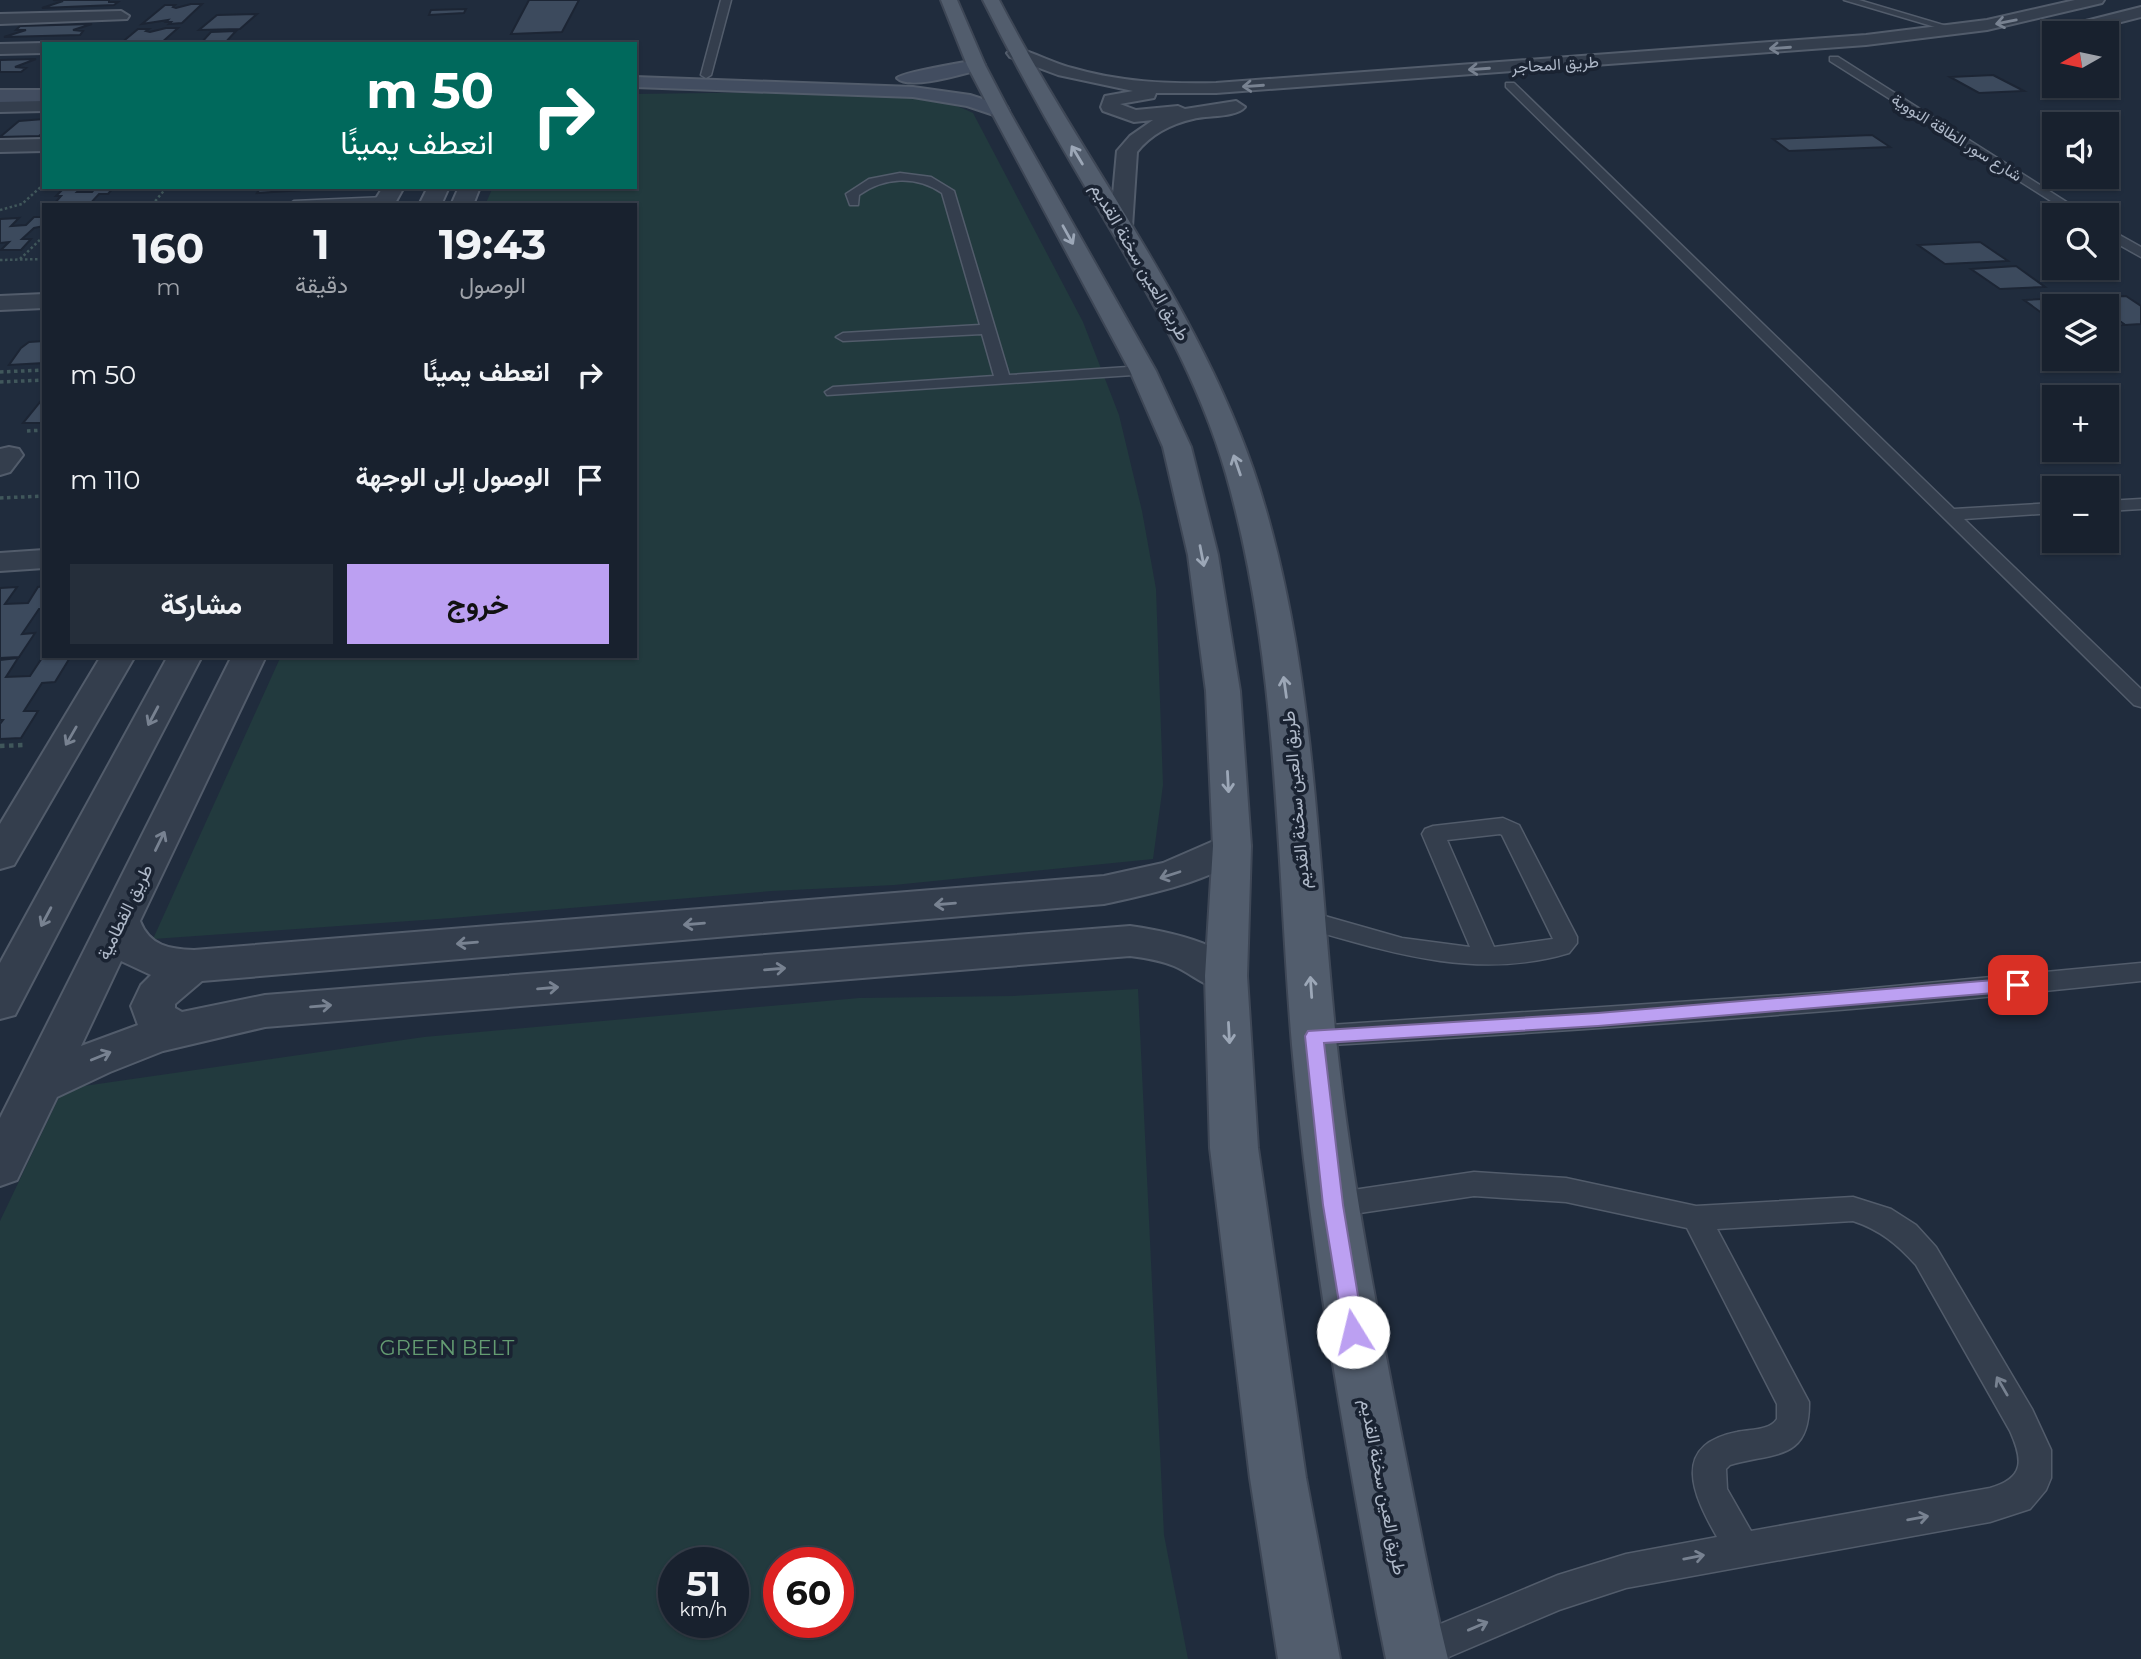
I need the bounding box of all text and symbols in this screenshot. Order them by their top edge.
one-way arrow [1995,16,2018,29]
north arrow [2042,21,2119,98]
map controls [2042,21,2119,553]
one-way arrow [1768,41,1791,54]
street label: طريق المحاجر [1510,52,1599,78]
text: 50 m [366,61,494,120]
one-way arrow [1469,63,1491,76]
icon: right [518,70,609,161]
one-way arrow [1242,80,1264,93]
street label: شارع سور الطاقة النووية [1887,90,2025,187]
button: sound [2042,112,2119,189]
text: انعطف يمينًا [340,123,494,162]
one-way arrow [1070,146,1084,166]
street label: طريق العين سخنة القديم [1085,179,1194,345]
button: search [2042,203,2119,280]
text: 1 [313,218,330,270]
text: 19:43 [439,218,546,270]
text: 160 [133,222,204,274]
one-way arrow [1061,225,1075,245]
text: دقيقة [295,271,348,299]
text: الوصول [459,271,526,299]
text: m [156,273,181,301]
button: layers [2042,294,2119,371]
text: انعطف يمينًا [423,356,550,388]
icon: right [571,356,609,394]
text: 50 m [70,359,136,391]
button: + [2042,385,2119,462]
one-way arrow [1230,455,1242,477]
text: الوصول إلى الوجهة [356,461,550,493]
icon: arrive [571,461,609,499]
text: 110 m [70,464,140,496]
button: − [2042,476,2119,553]
one-way arrow [1196,544,1210,567]
button: مشاركة [70,564,333,644]
button: خروج [347,564,609,644]
one-way arrow [1278,676,1291,699]
one-way arrow [146,706,160,726]
street label: طريق العين سخنة القديم [1277,710,1316,890]
one-way arrow [64,726,78,746]
one-way arrow [1222,770,1235,793]
one-way arrow [153,831,167,852]
street label: طريق القطامية [92,861,158,963]
one-way arrow [1159,869,1181,882]
one-way arrow [934,898,957,911]
one-way arrow [39,906,52,927]
one-way arrow [683,918,706,931]
one-way arrow [456,937,479,950]
pin [1988,955,2048,1015]
one-way arrow [763,962,786,975]
icon: arrive [1999,966,2037,1004]
one-way arrow [1304,976,1317,999]
one-way arrow [536,981,559,994]
one-way arrow [309,999,332,1012]
one-way arrow [1222,1022,1235,1045]
one-way arrow [89,1048,111,1061]
position arrow [1316,1295,1390,1369]
park label: GREEN BELT [380,1335,514,1360]
one-way arrow [1995,1376,2009,1396]
street label: طريق العين سخنة القديم [1354,1397,1411,1577]
one-way arrow [1906,1511,1929,1524]
speed limit sign: 60 [763,1547,854,1638]
one-way arrow [1682,1550,1705,1564]
text: 51 [686,1562,721,1605]
text: km/h [679,1599,728,1621]
one-way arrow [1467,1619,1489,1632]

